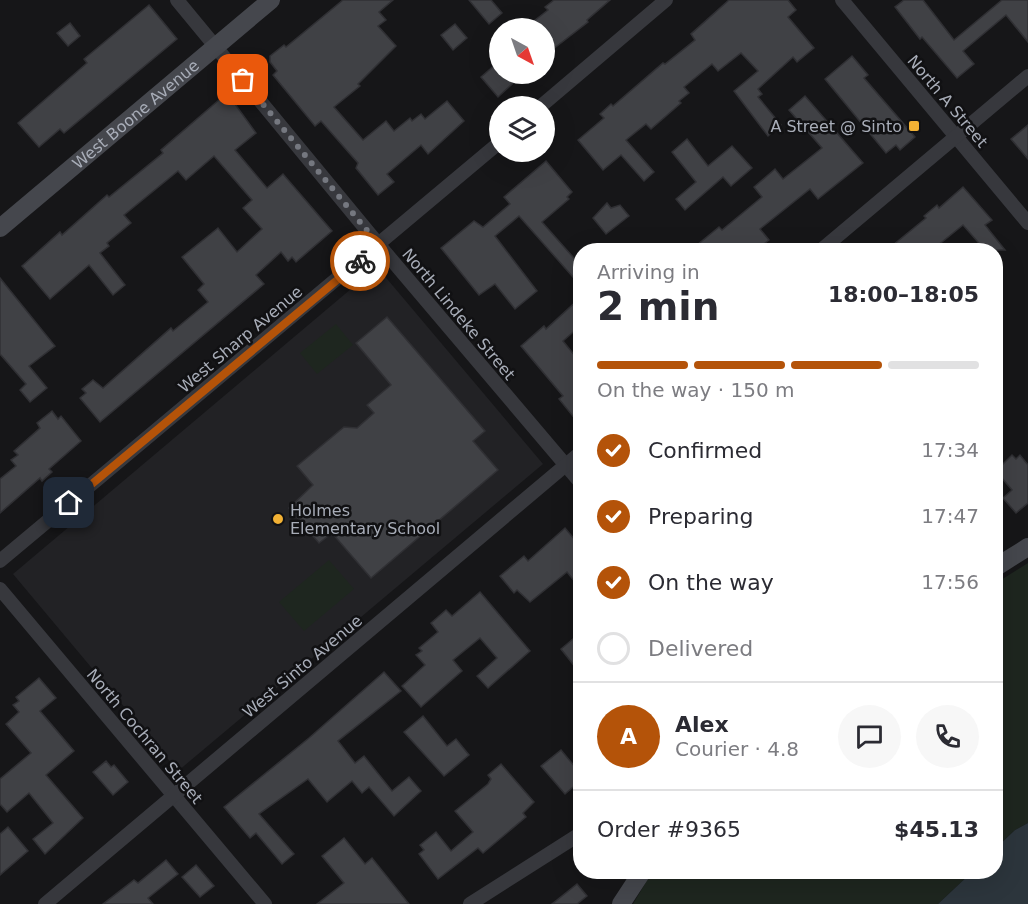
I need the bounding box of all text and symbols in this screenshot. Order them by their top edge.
north arrow [489,18,555,84]
map controls [489,18,555,162]
street label: North A Street [904,51,992,151]
pin [217,54,268,105]
street label: West Boone Avenue [69,56,203,173]
icon: bag [226,63,259,96]
button: layers [489,96,555,162]
place label: A Street @ Sinto [770,117,902,136]
marker: A Street @ Sinto [907,119,921,133]
courier [330,231,390,291]
icon: bike [344,245,377,278]
street label: North Lindeke Street [398,245,519,384]
text: Arriving in [597,260,700,284]
street label: West Sharp Avenue [175,282,306,397]
text: 18:00–18:05 [828,282,979,307]
text: 2 min [597,284,719,329]
text: On the way · 150 m [597,378,795,402]
icon: check [597,434,630,467]
text: Confirmed [648,438,762,463]
text: 17:34 [921,438,979,462]
pin [43,477,94,528]
icon: home [52,486,85,519]
icon: check [597,500,630,533]
place label: Holmes Elementary School [290,501,440,538]
text: Preparing [648,504,754,529]
text: 17:47 [921,504,979,528]
marker: Holmes Elementary School [271,512,285,526]
icon: check [597,566,630,599]
text: On the way [648,570,774,595]
text: 17:56 [921,570,979,594]
street label: West Sinto Avenue [239,611,366,722]
text: Delivered [648,636,753,661]
street label: North Cochran Street [83,665,207,808]
button: chat [838,705,901,768]
button: phone [916,705,979,768]
text: Alex [675,712,729,737]
text: A [620,724,637,749]
text: Courier · 4.8 [675,737,799,761]
text: Order #9365 [597,817,741,842]
text: $45.13 [894,817,979,842]

